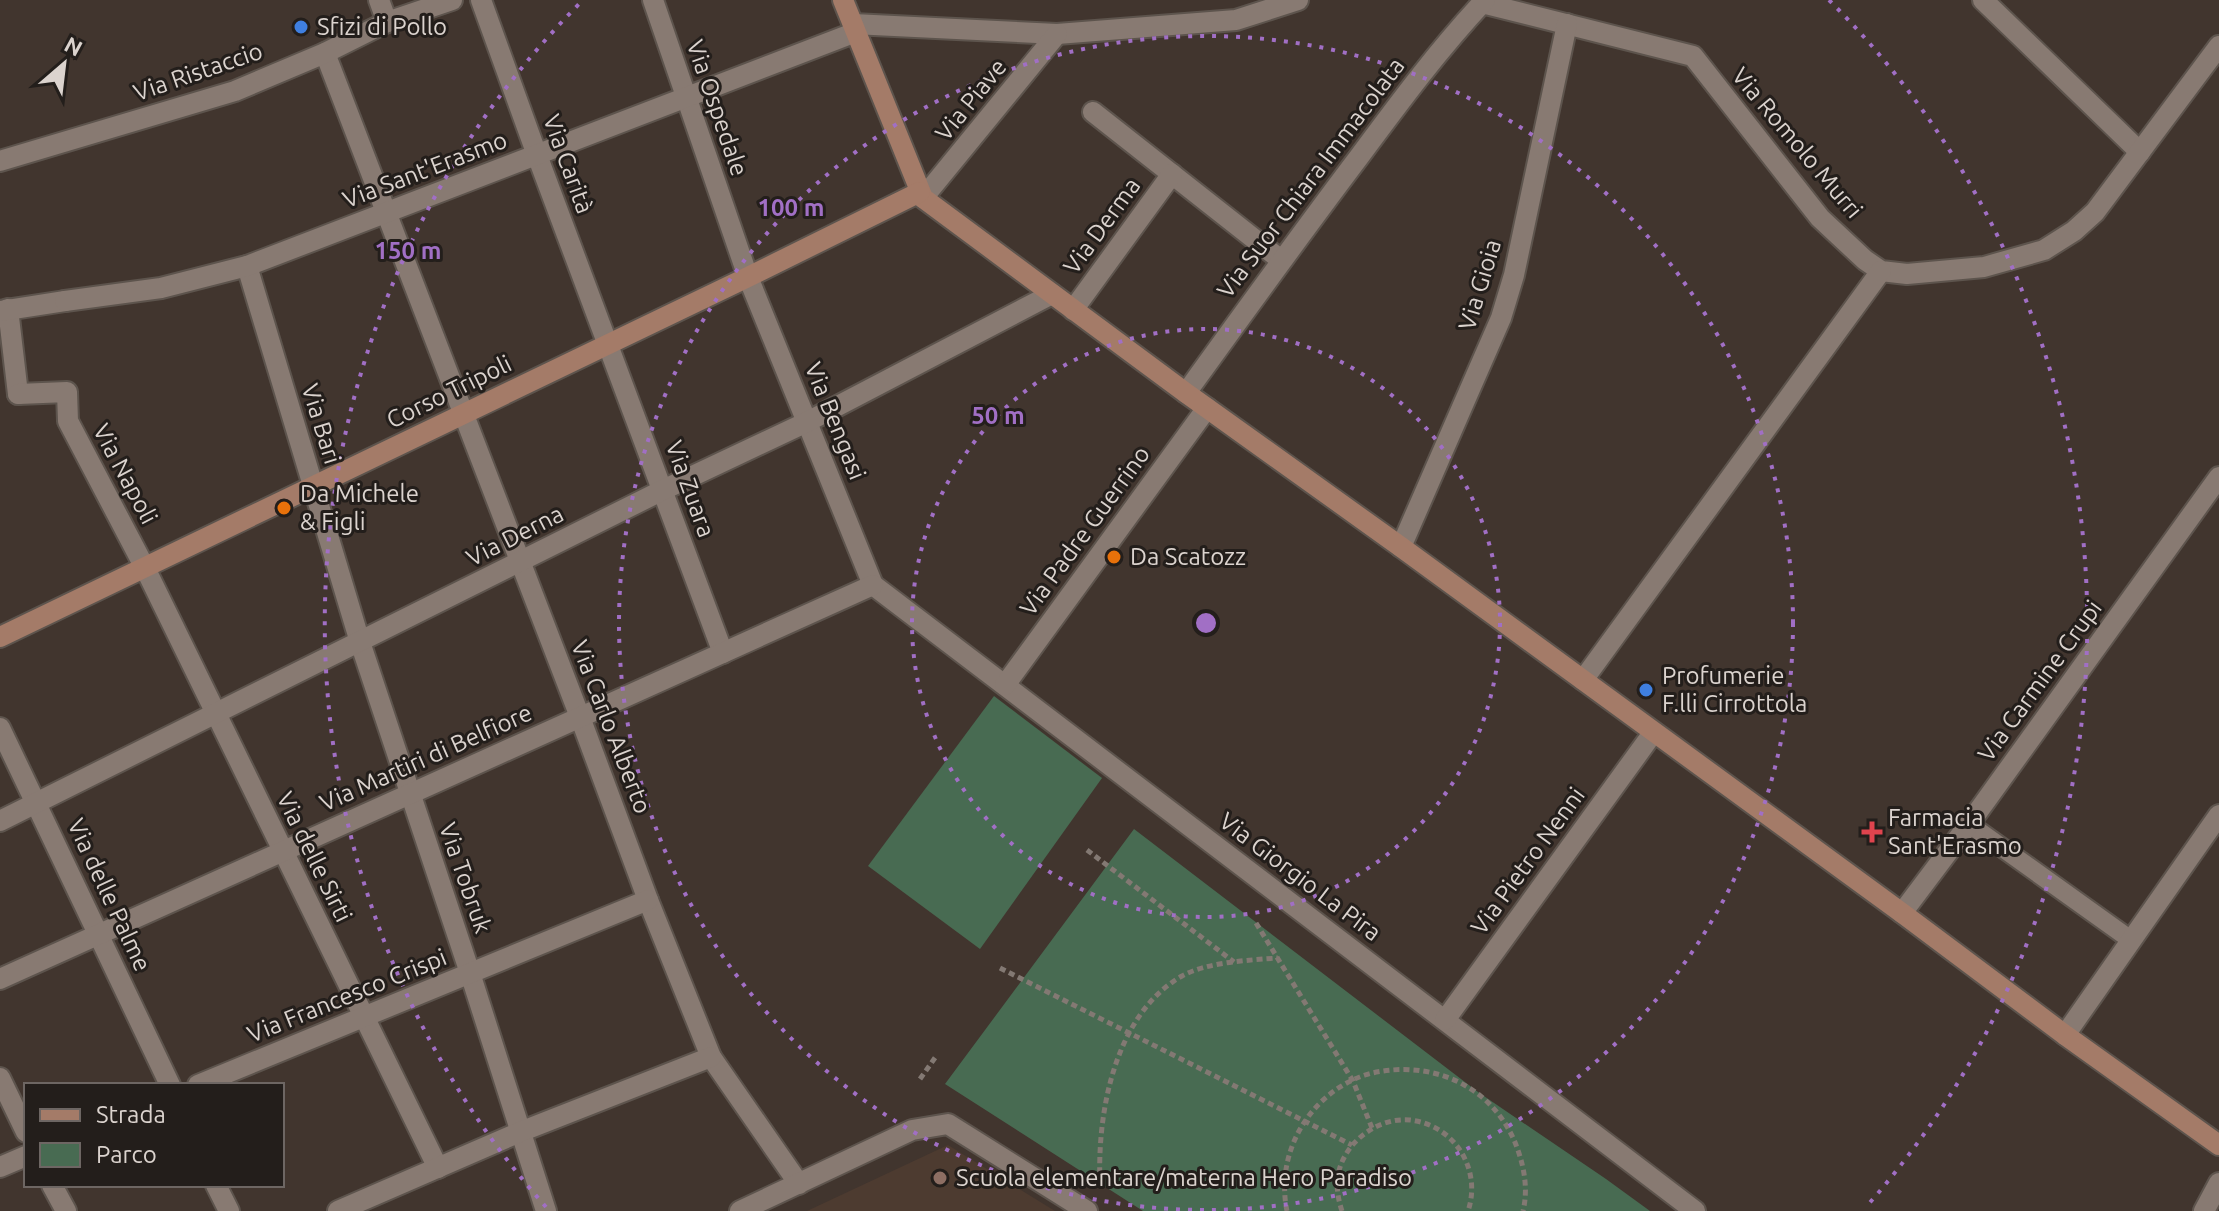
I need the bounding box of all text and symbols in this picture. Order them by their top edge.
place label: Sfizi di Pollo [317,13,447,40]
marker: Sfizi di Pollo [292,18,310,36]
north arrow [24,24,104,104]
text: N [61,31,87,61]
street label: Via Ospedale [682,36,753,179]
street label: Via Ristaccio [130,37,266,106]
street label: Via Suor Chiara Immacolata [1212,52,1410,303]
street label: Via Piave [930,53,1012,146]
street label: Via Romolo Murri [1727,62,1868,223]
street label: Via Carità [538,111,599,217]
street label: Via Sant'Erasmo [339,126,511,213]
street label: Via Derma [1058,172,1145,279]
text: 100 m [758,194,824,221]
street label: Via Gioia [1453,236,1506,334]
text: 150 m [375,237,441,264]
street label: Corso Tripoli [382,350,516,433]
street label: Via Bengasi [800,358,871,483]
street label: Via Bari [297,381,346,467]
text: 50 m [971,402,1025,429]
street label: Via Napoli [88,419,163,528]
street label: Via Zuara [661,437,720,541]
street label: Via Padre Guerrino [1014,441,1155,621]
place label: Da Michele & Figli [300,480,419,535]
marker: Da Michele & Figli [275,499,293,517]
street label: Via Derna [462,500,568,571]
place label: Da Scatozz [1130,543,1246,570]
marker: Da Scatozz [1105,548,1123,566]
street label: Via Carmine Crupi [1972,595,2107,766]
centre of rings [1192,609,1220,637]
street label: Via Carlo Alberto [566,636,657,817]
place label: Profumerie F.lli Cirrottola [1662,662,1807,717]
marker: Profumerie F.lli Cirrottola [1637,681,1655,699]
street label: Via Martiri di Belfiore [316,699,536,816]
street label: Via Pietro Nenni [1465,782,1590,939]
street label: Via delle Sirti [271,787,358,926]
place label: Farmacia Sant'Erasmo [1888,804,2022,859]
street label: Via Giorgio La Pira [1214,807,1386,946]
street label: Via delle Palme [62,814,157,975]
street label: Via Tobruk [434,819,497,937]
marker: Farmacia Sant'Erasmo [1863,823,1881,841]
street label: Via Francesco Crispi [243,943,450,1048]
legend [24,1083,284,1187]
text: Strada [96,1101,166,1128]
text: Parco [96,1141,157,1168]
place label: Scuola elementare/materna Hero Paradiso [956,1164,1412,1191]
marker: Scuola elementare/materna Hero Paradiso [931,1169,949,1187]

